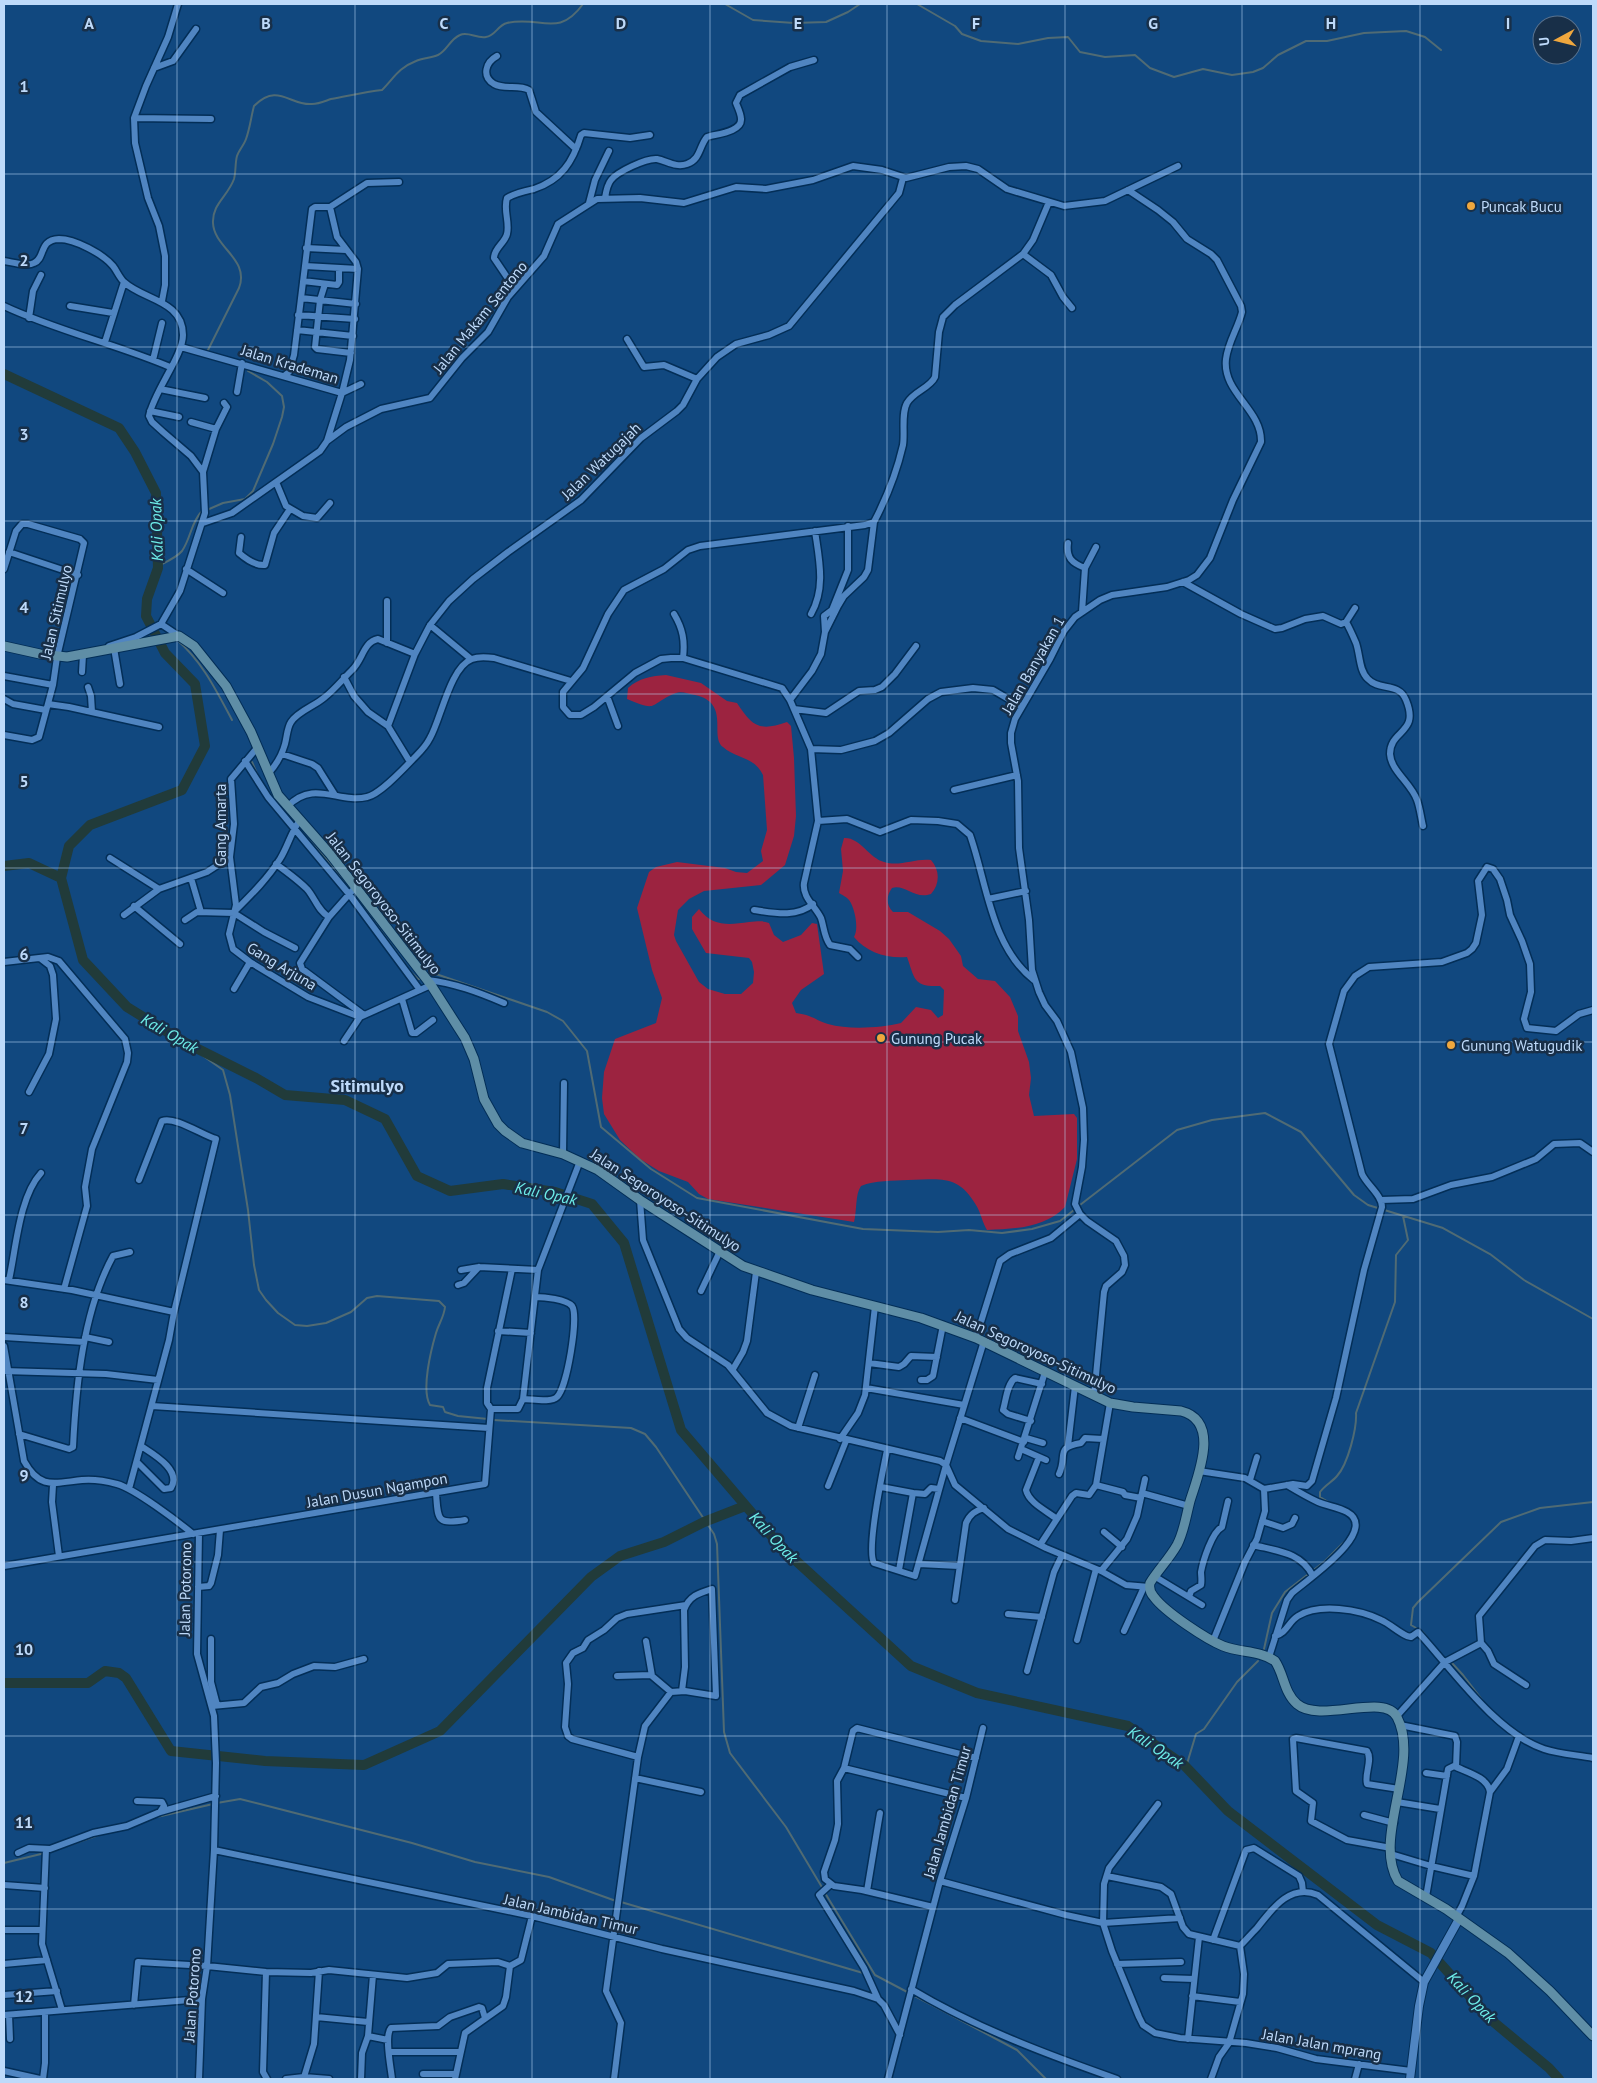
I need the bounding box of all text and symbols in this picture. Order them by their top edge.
text: A [84,13,94,33]
text: B [261,13,271,33]
text: C [440,13,449,33]
text: D [616,13,626,33]
text: E [794,13,802,33]
text: F [972,13,980,33]
text: G [1148,13,1158,33]
text: H [1326,13,1336,33]
text: I [1506,13,1510,33]
north arrow [1532,15,1582,65]
text: U [1535,36,1554,47]
text: 1 [19,76,29,96]
place label: Puncak Bucu [1481,197,1562,216]
marker: Puncak Bucu [1465,200,1477,212]
text: 2 [19,250,29,270]
street label: Jalan Makam Sentono [428,257,531,378]
street label: Jalan Krademan [238,340,341,388]
street label: Jalan Watugajah [557,418,645,504]
text: 3 [19,424,29,444]
water label: Kali Opak [145,497,167,562]
street label: Jalan Sitimulyo [36,563,76,662]
text: 4 [19,597,29,617]
street label: Jalan Banyakan 1 [997,613,1069,718]
text: 5 [19,771,29,791]
street label: Gang Amarta [211,784,230,866]
street label: Jalan Segoroyoso-Sitimulyo [322,827,446,978]
street label: Gang Arjuna [244,938,320,994]
text: 6 [19,944,29,964]
water label: Kali Opak [138,1009,203,1058]
place label: Gunung Pucak [891,1029,983,1048]
marker: Gunung Pucak [875,1032,887,1044]
place label: Gunung Watugudik [1461,1036,1583,1055]
marker: Gunung Watugudik [1445,1039,1457,1051]
district label: Sitimulyo [330,1074,404,1097]
text: 7 [19,1118,29,1138]
street label: Jalan Segoroyoso-Sitimulyo [586,1144,745,1256]
water label: Kali Opak [513,1177,580,1209]
text: 8 [19,1292,29,1312]
street label: Jalan Segoroyoso-Sitimulyo [952,1306,1120,1398]
text: 9 [19,1465,29,1485]
street label: Jalan Dusun Ngampon [304,1468,449,1512]
water label: Kali Opak [745,1507,803,1567]
street label: Jalan Potorono [175,1542,195,1637]
text: 10 [15,1639,33,1659]
water label: Kali Opak [1124,1721,1188,1773]
street label: Jalan Jambidan Timur [919,1744,975,1881]
text: 11 [15,1812,33,1832]
street label: Jalan Jambidan Timur [501,1889,640,1939]
street label: Jalan Potorono [179,1947,205,2044]
water label: Kali Opak [1443,1967,1501,2027]
text: 12 [15,1986,33,2006]
street label: Jalan Jalan mprang [1260,2024,1383,2064]

